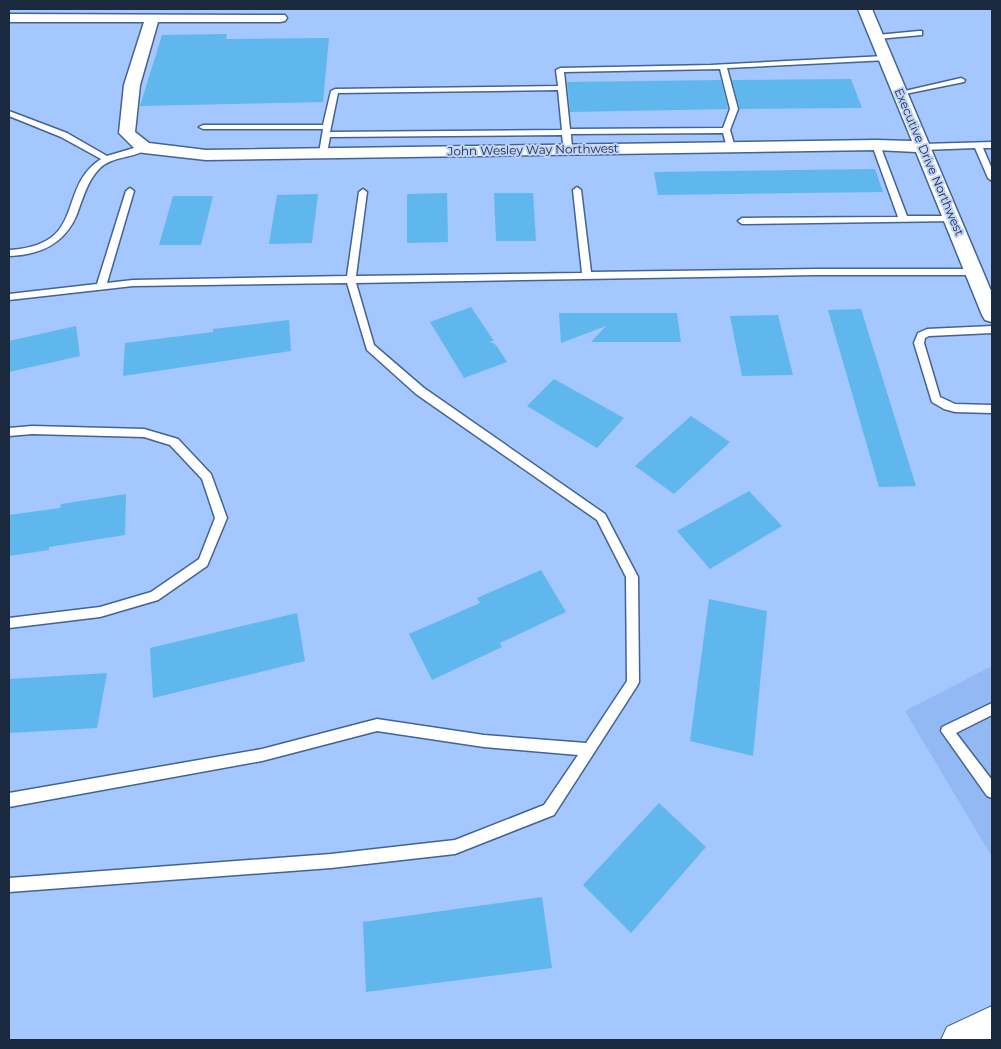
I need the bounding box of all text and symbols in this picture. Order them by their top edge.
street label: Executive Drive Northwest [891,86,967,238]
street label: John Wesley Way Northwest [446,141,619,159]

